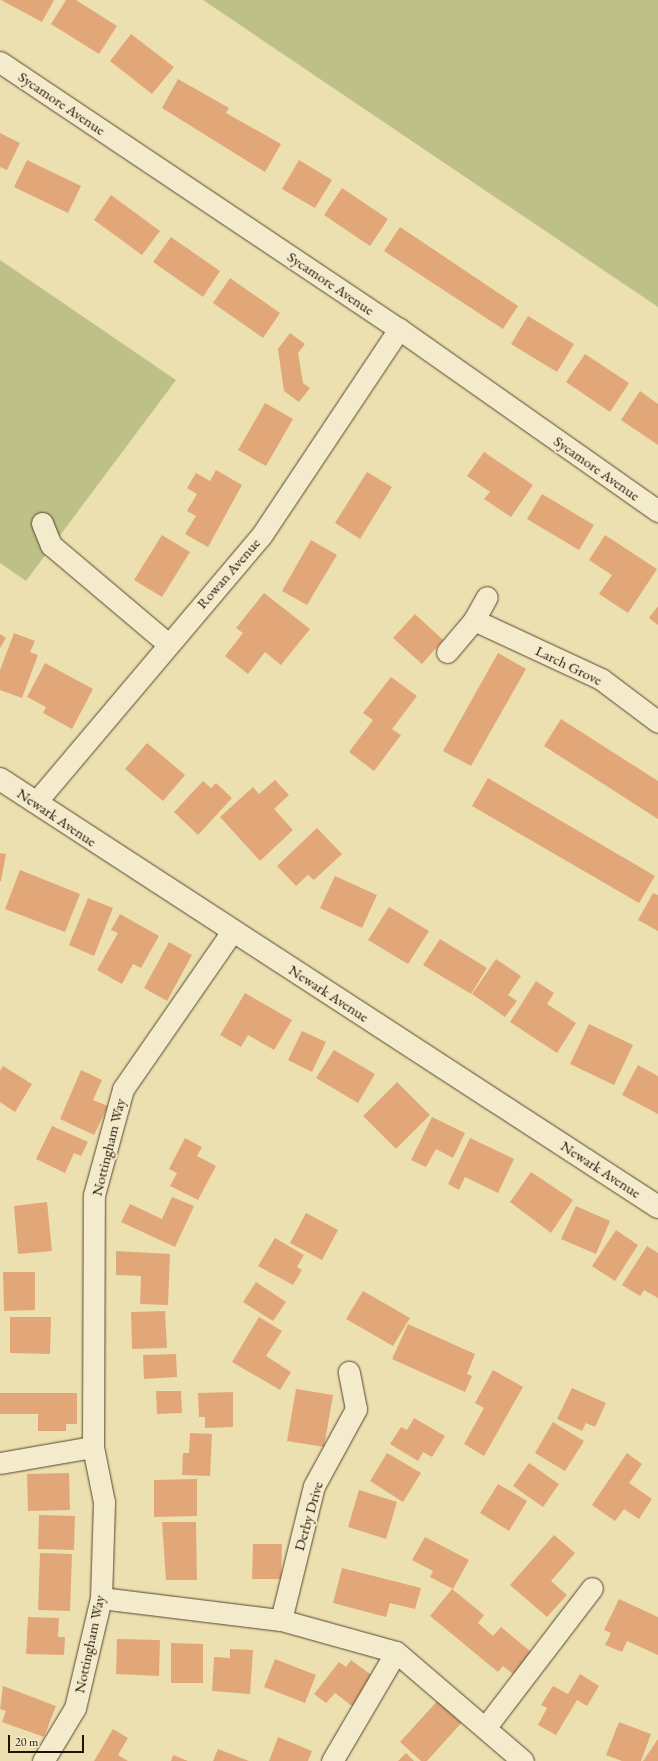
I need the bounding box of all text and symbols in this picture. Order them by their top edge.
street label: Sycamore Avenue [15,67,109,139]
street label: Sycamore Avenue [284,247,378,319]
street label: Sycamore Avenue [550,432,644,504]
street label: Rowan Avenue [192,534,264,612]
street label: Larch Grove [533,641,605,689]
street label: Newark Avenue [14,784,100,850]
street label: Newark Avenue [286,960,372,1026]
street label: Nottingham Way [87,1096,129,1198]
street label: Newark Avenue [558,1136,644,1202]
street label: Derby Drive [290,1479,326,1553]
street label: Nottingham Way [70,1593,108,1695]
scale bar [10,1727,86,1753]
text: 20 m [15,1734,38,1750]

